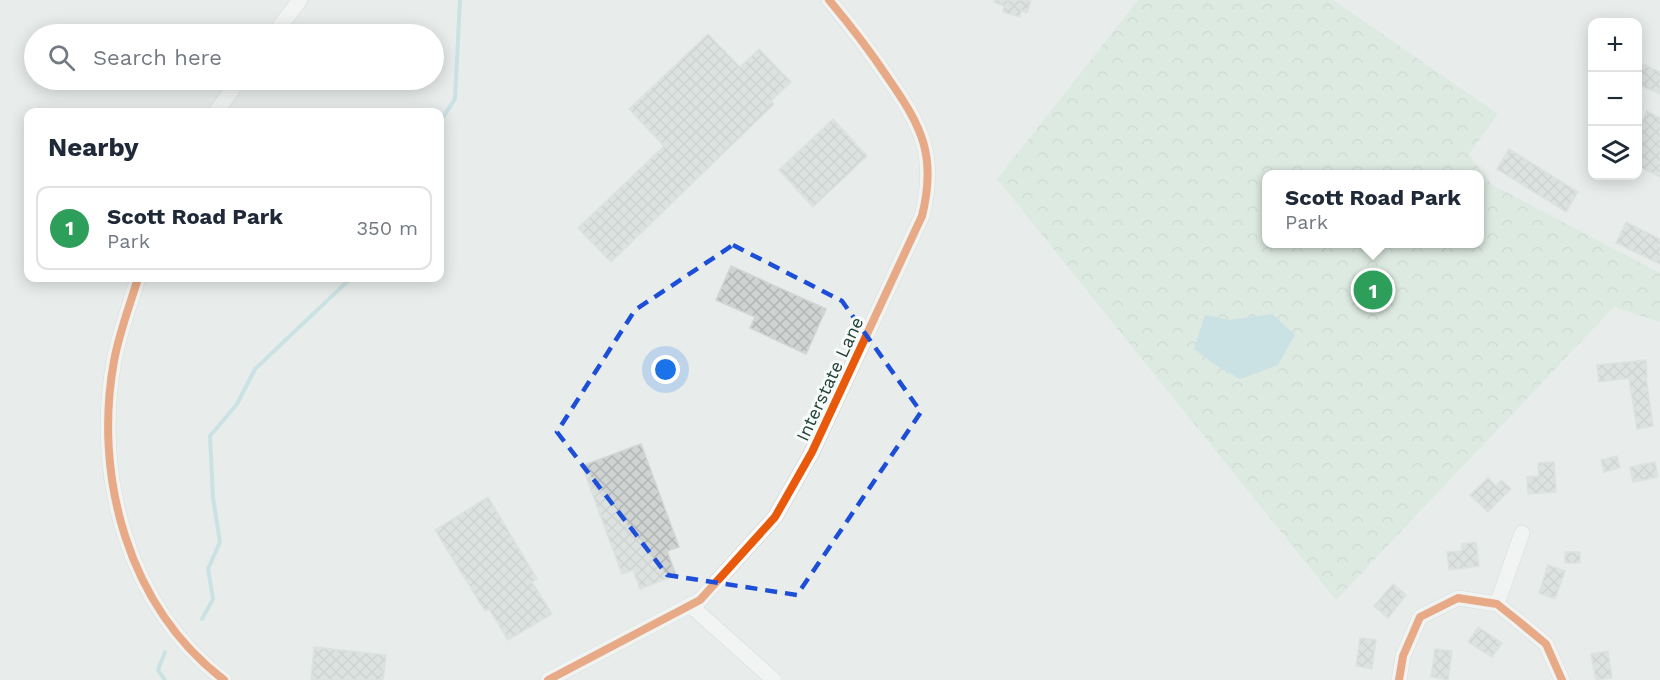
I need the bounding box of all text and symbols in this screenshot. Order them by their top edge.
map controls [1588,18,1642,180]
button: + [1588,18,1642,72]
search box [24,24,444,90]
icon: search [45,41,78,74]
text: Search here [93,45,222,70]
button: − [1588,72,1642,126]
button: layers [1588,126,1642,180]
text: Nearby [48,132,139,162]
popup [1262,170,1484,248]
text: Scott Road Park [1285,185,1461,210]
text: Scott Road Park [107,204,283,229]
text: Park [1285,210,1328,234]
text: 1 [65,216,74,240]
text: 350 m [356,216,418,240]
text: Park [107,229,150,253]
pin: 1 [1354,268,1392,312]
street label: Interstate Lane [792,313,867,444]
your location [651,355,680,384]

